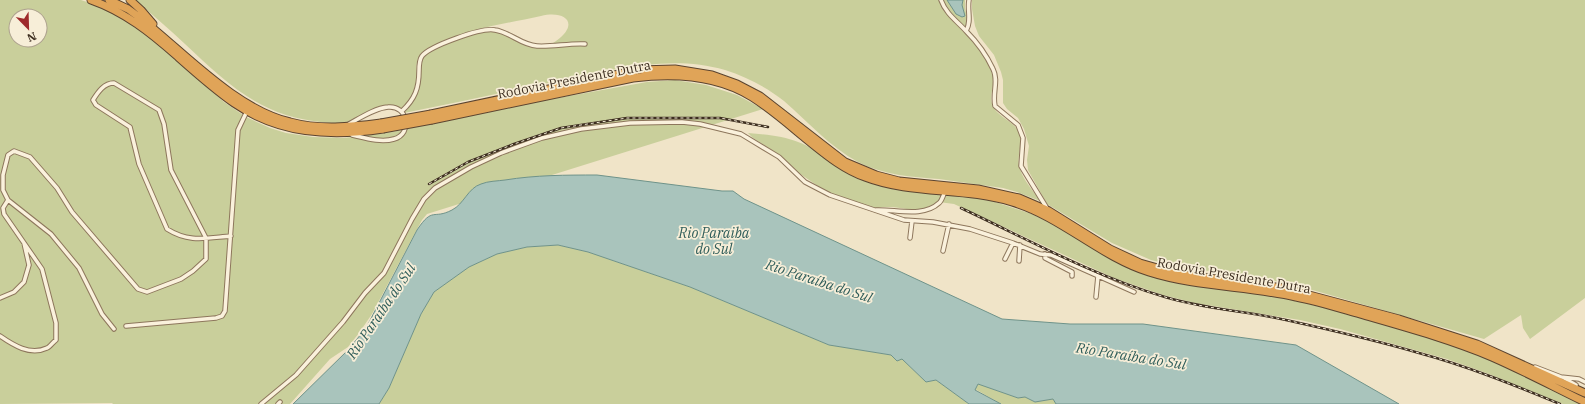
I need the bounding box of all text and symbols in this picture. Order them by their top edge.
north arrow [8,8,48,48]
text: N [25,29,39,45]
street label: Rodovia Presidente Dutra [496,56,652,103]
water label: Rio Paraiba do Sul [678,224,750,258]
street label: Rodovia Presidente Dutra [1156,254,1312,297]
water label: Rio Paraíba do Sul [762,255,876,307]
water label: Rio Paraíba do Sul [342,259,420,363]
water label: Rio Paraíba do Sul [1074,338,1188,374]

